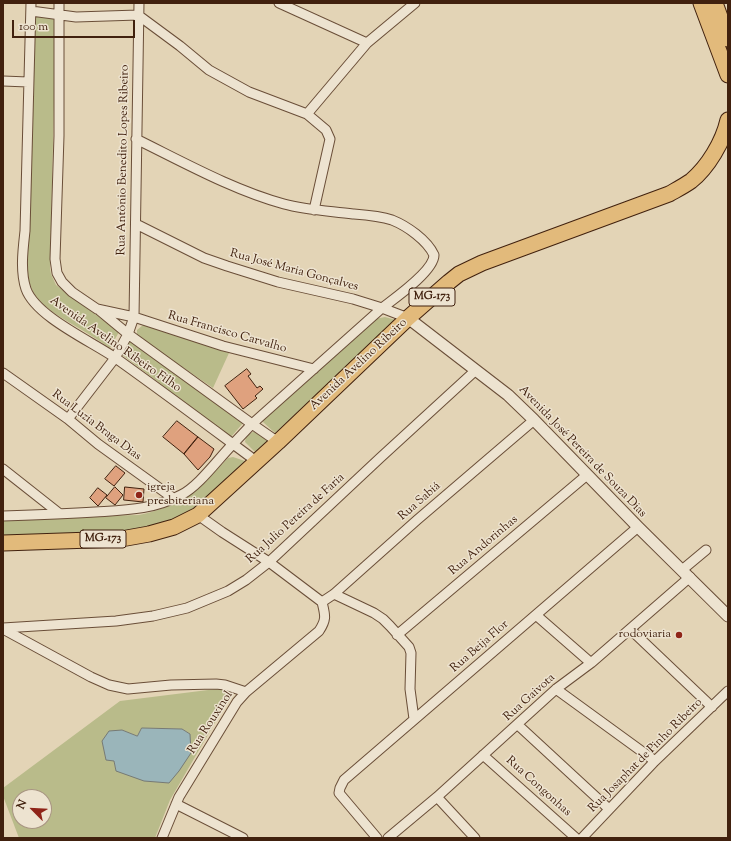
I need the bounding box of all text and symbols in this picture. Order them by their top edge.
scale bar [14,12,137,38]
text: 100 m [19,18,48,36]
street label: Rua Antônio Benedito Lopes Ribeiro [115,64,133,256]
street label: Rua José Maria Gonçalves [228,247,360,295]
road number: MG-173 [409,288,455,306]
street label: Avenida Avelino Ribeiro Filho [47,294,183,396]
street label: Rua Francisco Carvalho [166,309,288,357]
street label: Avenida Avelino Ribeiro [307,316,411,414]
street label: Avenida José Pereira de Souza Dias [515,383,649,521]
street label: Rua Luzia Braga Dias [49,388,143,464]
street label: Rua Julio Pereira de Faria [244,471,348,567]
street label: Rua Sabiá [396,480,444,524]
place label: igreja presbiteriana [147,481,214,509]
marker: igreja presbiteriana [134,490,144,500]
street label: Rua Andorinhas [447,513,521,579]
road number: MG-173 [80,530,126,548]
street label: Rua Beija Flor [448,618,512,676]
place label: rodoviaria [619,628,671,642]
marker: rodoviaria [674,630,684,640]
street label: Rua Gaivota [501,671,559,725]
street label: Rua Rouxinol [185,689,237,757]
street label: Rua Josaphat de Pinho Ribeiro [586,696,706,816]
street label: Rua Congonhas [502,754,574,820]
north arrow [12,789,52,829]
text: N [13,797,31,812]

